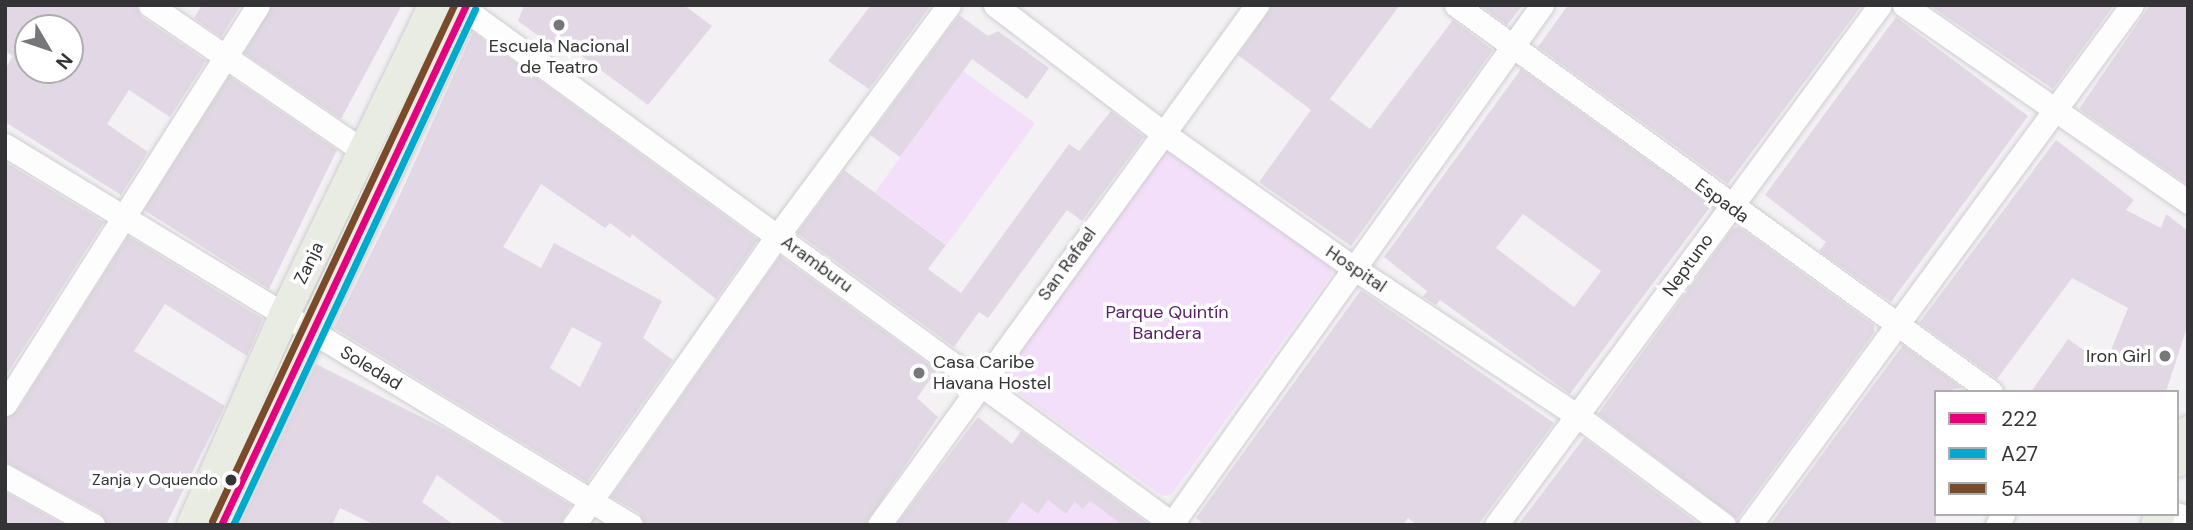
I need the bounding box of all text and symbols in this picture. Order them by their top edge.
north arrow [14,14,84,84]
marker: Escuela Nacional de Teatro [551,17,567,33]
place label: Escuela Nacional de Teatro [489,36,629,78]
text: N [50,48,78,75]
street label: Espada [1691,174,1753,228]
street label: San Rafael [1033,223,1101,305]
street label: Neptuno [1658,230,1718,300]
street label: Aramburu [777,231,857,297]
street label: Zanja [290,238,328,288]
street label: Hospital [1322,241,1390,297]
park label: Parque Quintín Bandera [1105,302,1229,344]
street label: Soledad [336,341,406,395]
place label: Iron Girl [2086,345,2151,367]
marker: Iron Girl [2157,348,2173,364]
place label: Casa Caribe Havana Hostel [933,352,1051,394]
marker: Casa Caribe Havana Hostel [911,365,927,381]
legend [1934,390,2179,516]
text: 222 [2001,405,2037,433]
text: A27 [2001,440,2038,468]
place label: Zanja y Oquendo [92,470,218,490]
marker: Zanja y Oquendo [224,473,238,487]
text: 54 [2001,475,2027,503]

